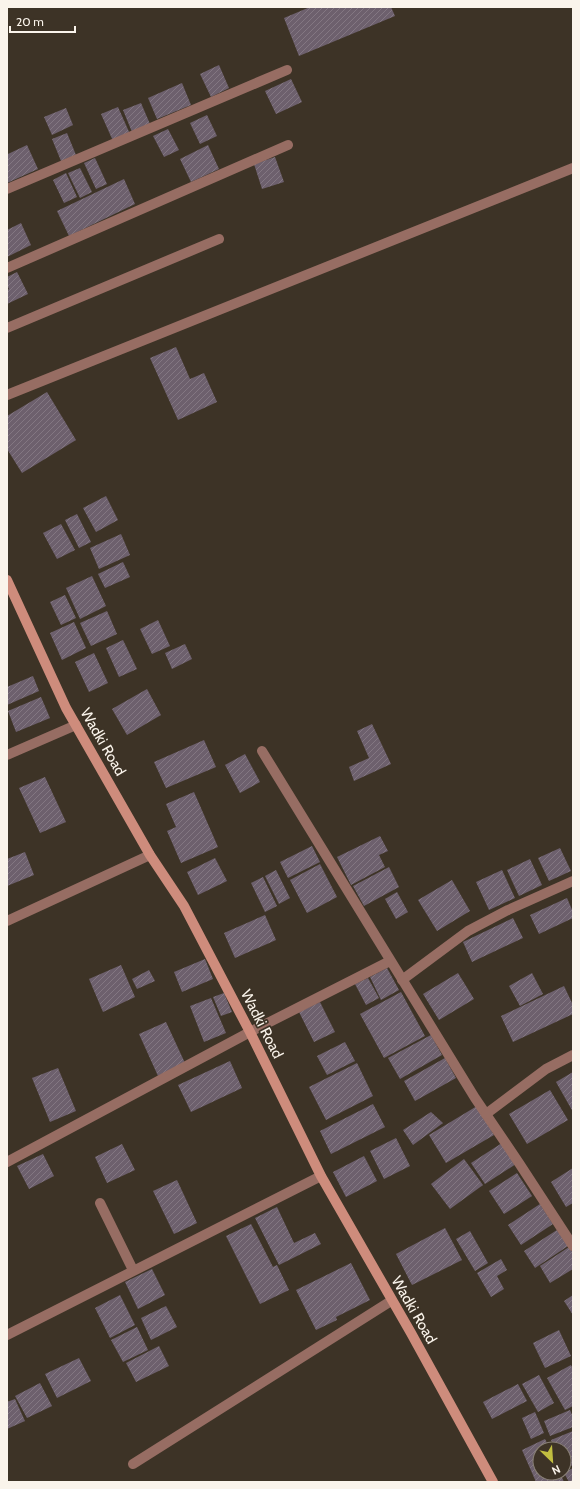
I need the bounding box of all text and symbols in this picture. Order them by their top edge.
scale bar [10,8,75,34]
text: 20 m [16,14,44,29]
street label: Wadki Road [76,705,130,779]
street label: Wadki Road [237,987,287,1061]
street label: Wadki Road [387,1273,441,1347]
north arrow [532,1441,572,1481]
text: N [550,1462,563,1478]

